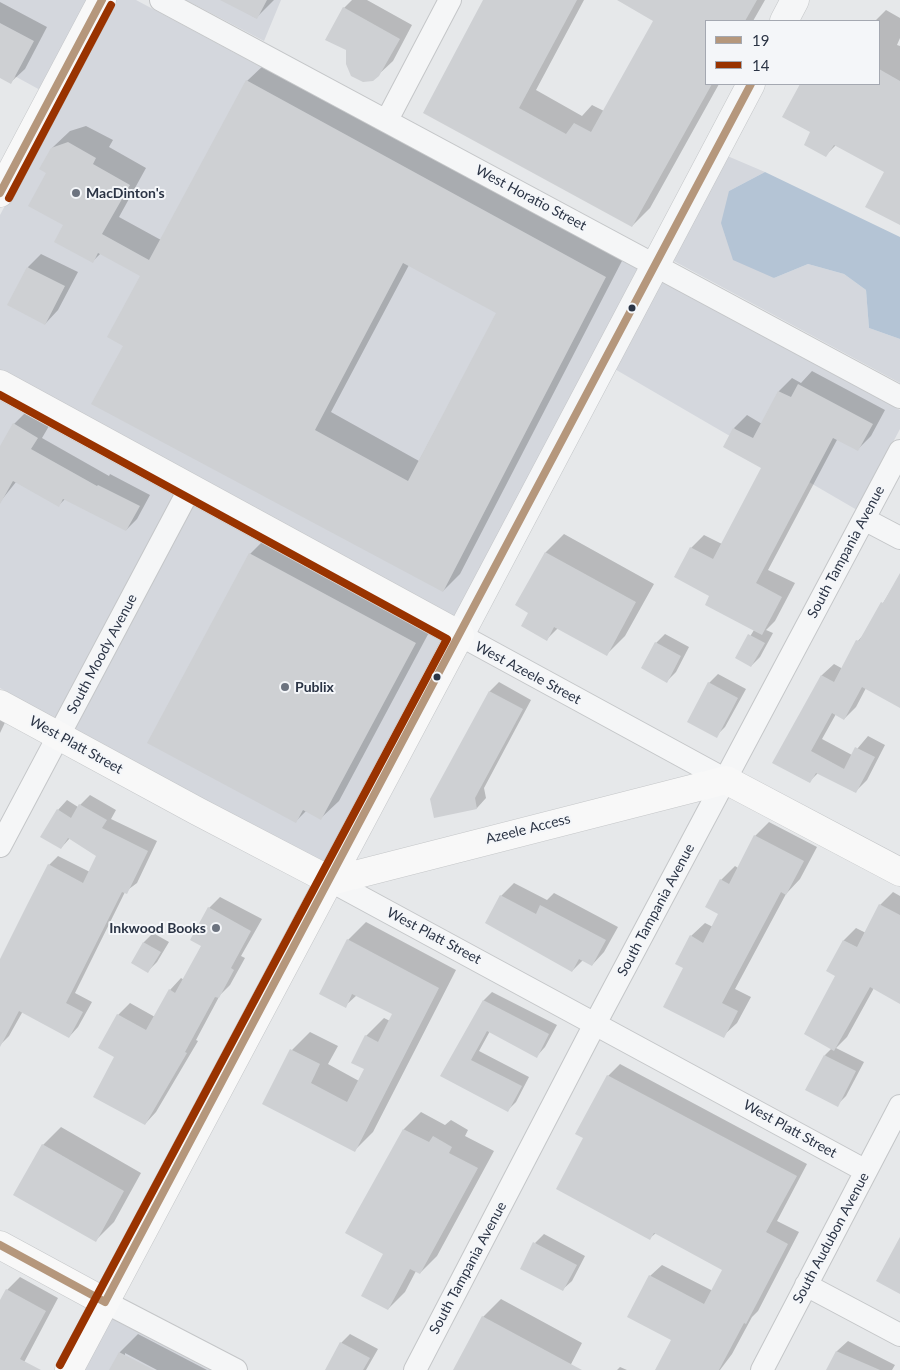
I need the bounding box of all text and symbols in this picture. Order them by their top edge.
legend [705,20,880,85]
text: 19 [752,31,769,49]
text: 14 [752,56,769,74]
street label: West Horatio Street [473,162,589,234]
place label: MacDinton's [86,185,165,201]
marker: MacDinton's [70,187,82,199]
unlabelled marker [627,303,637,313]
street label: South Tampania Avenue [804,483,888,621]
street label: South Moody Avenue [63,591,141,717]
street label: West Azeele Street [472,638,584,708]
unlabelled marker [432,672,442,682]
place label: Publix [295,679,334,695]
marker: Publix [279,681,291,693]
street label: West Platt Street [26,712,126,778]
street label: Azeele Access [484,810,572,848]
street label: South Tampania Avenue [614,841,698,979]
street label: West Platt Street [384,904,484,968]
place label: Inkwood Books [109,920,206,936]
marker: Inkwood Books [210,922,222,934]
street label: West Platt Street [740,1096,840,1162]
street label: South Audubon Avenue [789,1170,873,1306]
street label: South Tampania Avenue [426,1199,510,1337]

